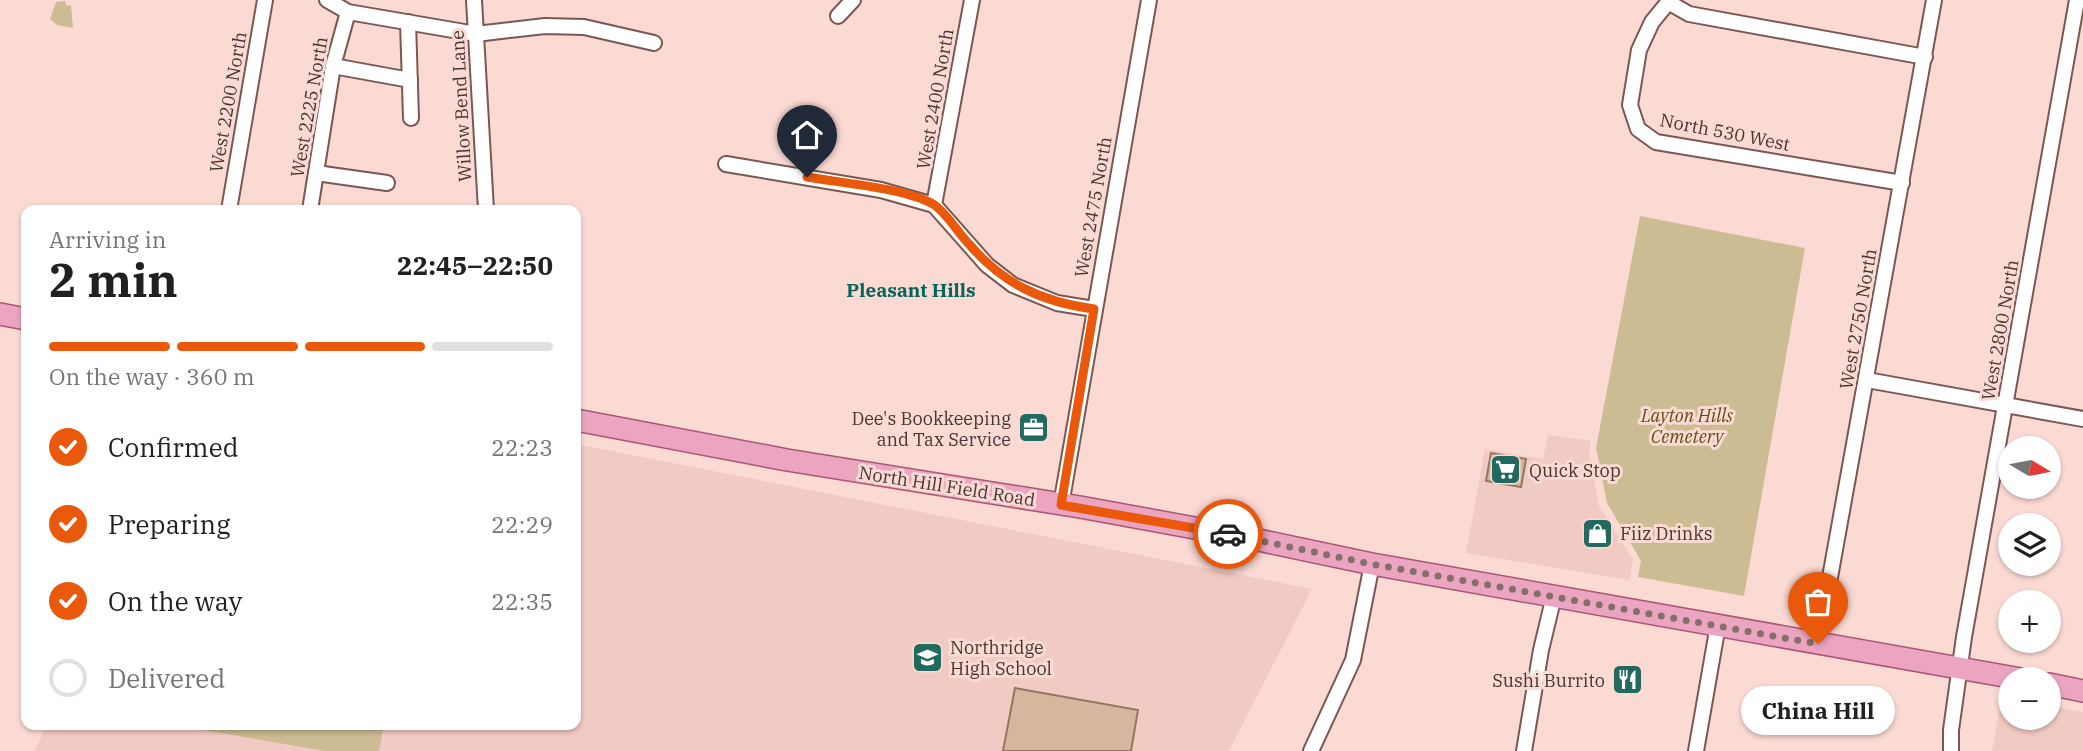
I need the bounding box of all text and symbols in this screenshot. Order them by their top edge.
street label: West 2400 North [911,27,959,171]
street label: West 2200 North [204,30,252,174]
street label: Willow Bend Lane [446,30,476,182]
street label: West 2225 North [285,35,333,179]
pin [777,105,837,177]
street label: North 530 West [1658,108,1792,156]
icon: home [788,116,826,154]
street label: West 2475 North [1069,135,1117,279]
text: Arriving in [49,224,166,254]
street label: West 2750 North [1834,247,1882,391]
text: 22:45–22:50 [397,248,553,282]
text: 2 min [49,250,178,310]
street label: West 2800 North [1976,258,2024,402]
district label: Pleasant Hills [846,278,976,302]
text: On the way · 360 m [49,361,255,391]
park label: Layton Hills Cemetery [1640,404,1733,448]
place label: Dee's Bookkeeping and Tax Service [851,407,1011,451]
office icon: Dee's Bookkeeping and Tax Service [1017,411,1051,445]
icon: check [49,428,87,466]
text: Confirmed [108,430,239,464]
text: 22:23 [491,432,553,462]
north arrow [1998,436,2062,499]
map controls [1998,436,2061,730]
supermarket icon: Quick Stop [1489,453,1523,487]
place label: Quick Stop [1529,459,1621,482]
street label: North Hill Field Road [857,461,1037,511]
courier [1193,499,1263,569]
icon: check [49,505,87,543]
text: Preparing [108,507,230,541]
text: 22:29 [491,509,553,539]
button: layers [1998,513,2061,576]
icon: car [1209,515,1247,553]
shop icon: Fiiz Drinks [1580,516,1614,550]
place label: Fiiz Drinks [1620,522,1713,545]
pin [1788,572,1848,644]
icon: check [49,582,87,620]
icon: bag [1799,583,1837,621]
text: On the way [108,584,242,618]
text: 22:35 [491,586,553,616]
button: + [1998,590,2061,653]
place label: Northridge High School [950,636,1052,680]
school or university icon: Northridge High School [910,640,944,674]
text: Delivered [108,661,225,695]
restaurant icon: Sushi Burrito [1611,663,1645,697]
button: − [1998,667,2061,730]
place label: Sushi Burrito [1492,669,1605,692]
callout: China Hill [1741,686,1895,735]
text: China Hill [1761,695,1875,725]

